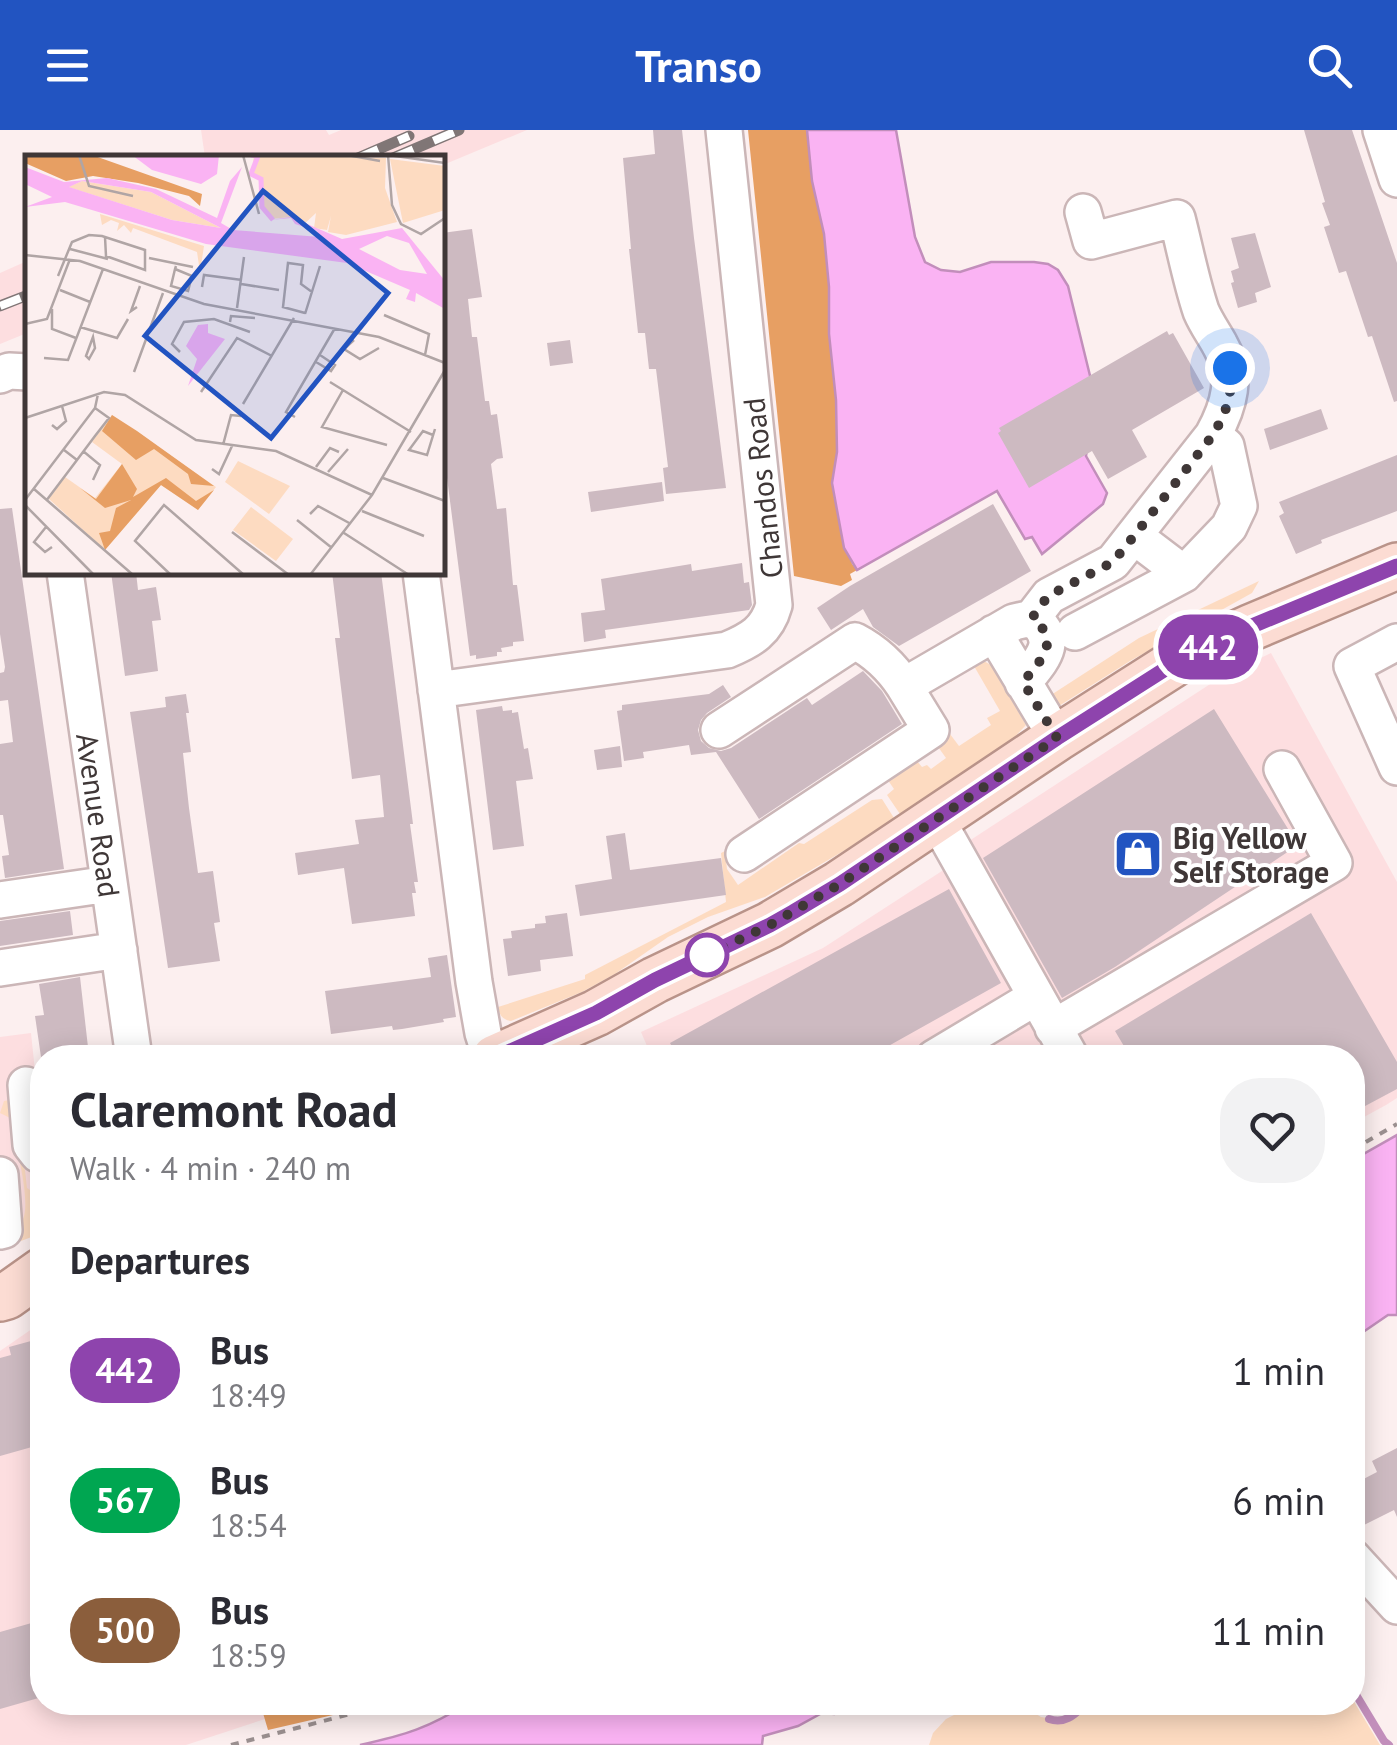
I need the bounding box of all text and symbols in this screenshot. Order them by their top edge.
text: Transo [635,36,762,94]
icon: menu [40,38,95,93]
icon: search [1302,38,1357,93]
inset map [25,155,445,575]
your location [1205,343,1255,393]
street label: Chandos Road [733,396,791,580]
line badge: 442 [1150,614,1266,680]
text: 442 [1178,624,1238,670]
street label: Avenue Road [68,730,130,900]
place label: Big Yellow Self Storage [1173,818,1329,891]
shop icon: Big Yellow Self Storage [1112,828,1164,880]
unlabelled marker [686,934,728,976]
text: Claremont Road [70,1078,398,1140]
button: heart [1220,1078,1325,1183]
text: Walk · 4 min · 240 m [70,1147,351,1189]
text: Departures [70,1235,250,1284]
text: Bus [210,1325,269,1374]
text: 1 min [1232,1346,1325,1395]
text: 442 [95,1347,155,1393]
text: 18:49 [210,1374,287,1416]
text: Bus [210,1455,269,1504]
text: 6 min [1232,1476,1325,1525]
text: 567 [95,1477,155,1523]
text: 18:54 [210,1504,287,1546]
text: Bus [210,1585,269,1634]
text: 11 min [1212,1606,1325,1655]
text: 500 [95,1607,155,1653]
text: 18:59 [210,1634,287,1676]

